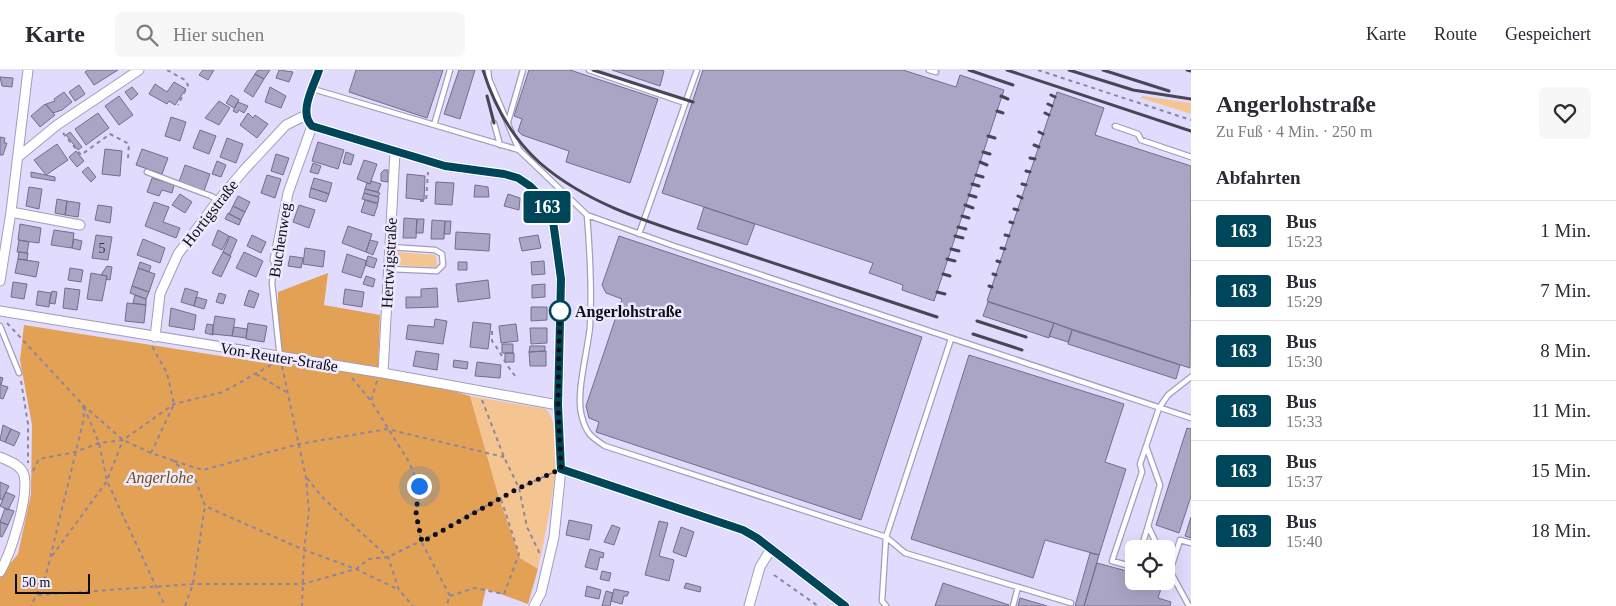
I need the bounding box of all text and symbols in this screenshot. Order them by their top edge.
search box [115,12,465,57]
text: Karte [25,21,85,47]
icon: search [133,21,161,49]
text: Hier suchen [173,24,264,45]
text: Karte [1366,24,1406,44]
text: Route [1434,24,1477,44]
text: Gespeichert [1505,24,1591,44]
button: heart [1539,87,1591,139]
text: Angerlohstraße [1216,91,1376,117]
text: Zu Fuß · 4 Min. · 250 m [1216,123,1372,140]
text: Abfahrten [1216,167,1300,188]
street label: Hortigstraße [179,176,242,250]
line badge: 163 [518,191,576,223]
text: 163 [534,197,561,217]
street label: Buchenweg [266,201,295,279]
text: Bus [1286,211,1317,232]
street label: Hertwigstraße [378,217,401,309]
text: 1 Min. [1540,220,1591,241]
text: 163 [1230,221,1257,241]
text: 15:23 [1286,233,1322,250]
house number: 5 [99,241,106,256]
text: Bus [1286,271,1317,292]
text: 7 Min. [1540,280,1591,301]
text: 163 [1230,281,1257,301]
text: 15:29 [1286,293,1322,310]
marker: Angerlohstraße [549,300,571,322]
place label: Angerlohstraße [575,303,682,321]
text: Bus [1286,331,1317,352]
street label: Von-Reuter-Straße [219,339,339,375]
text: 8 Min. [1540,340,1591,361]
text: 163 [1230,341,1257,361]
text: 15:30 [1286,353,1322,370]
text: Bus [1286,391,1317,412]
text: 11 Min. [1532,400,1591,421]
text: 163 [1230,401,1257,421]
text: 15:33 [1286,413,1322,430]
text: Bus [1286,451,1317,472]
text: 15 Min. [1531,460,1591,481]
text: 163 [1230,461,1257,481]
park label: Angerlohe [126,469,193,487]
text: 15:37 [1286,473,1322,490]
your location [407,474,432,499]
text: Bus [1286,511,1317,532]
text: 18 Min. [1531,520,1591,541]
text: 163 [1230,521,1257,541]
text: 15:40 [1286,533,1322,550]
map controls [1125,540,1175,590]
button: locate [1125,540,1175,590]
scale bar [15,571,90,594]
text: 50 m [22,575,50,590]

